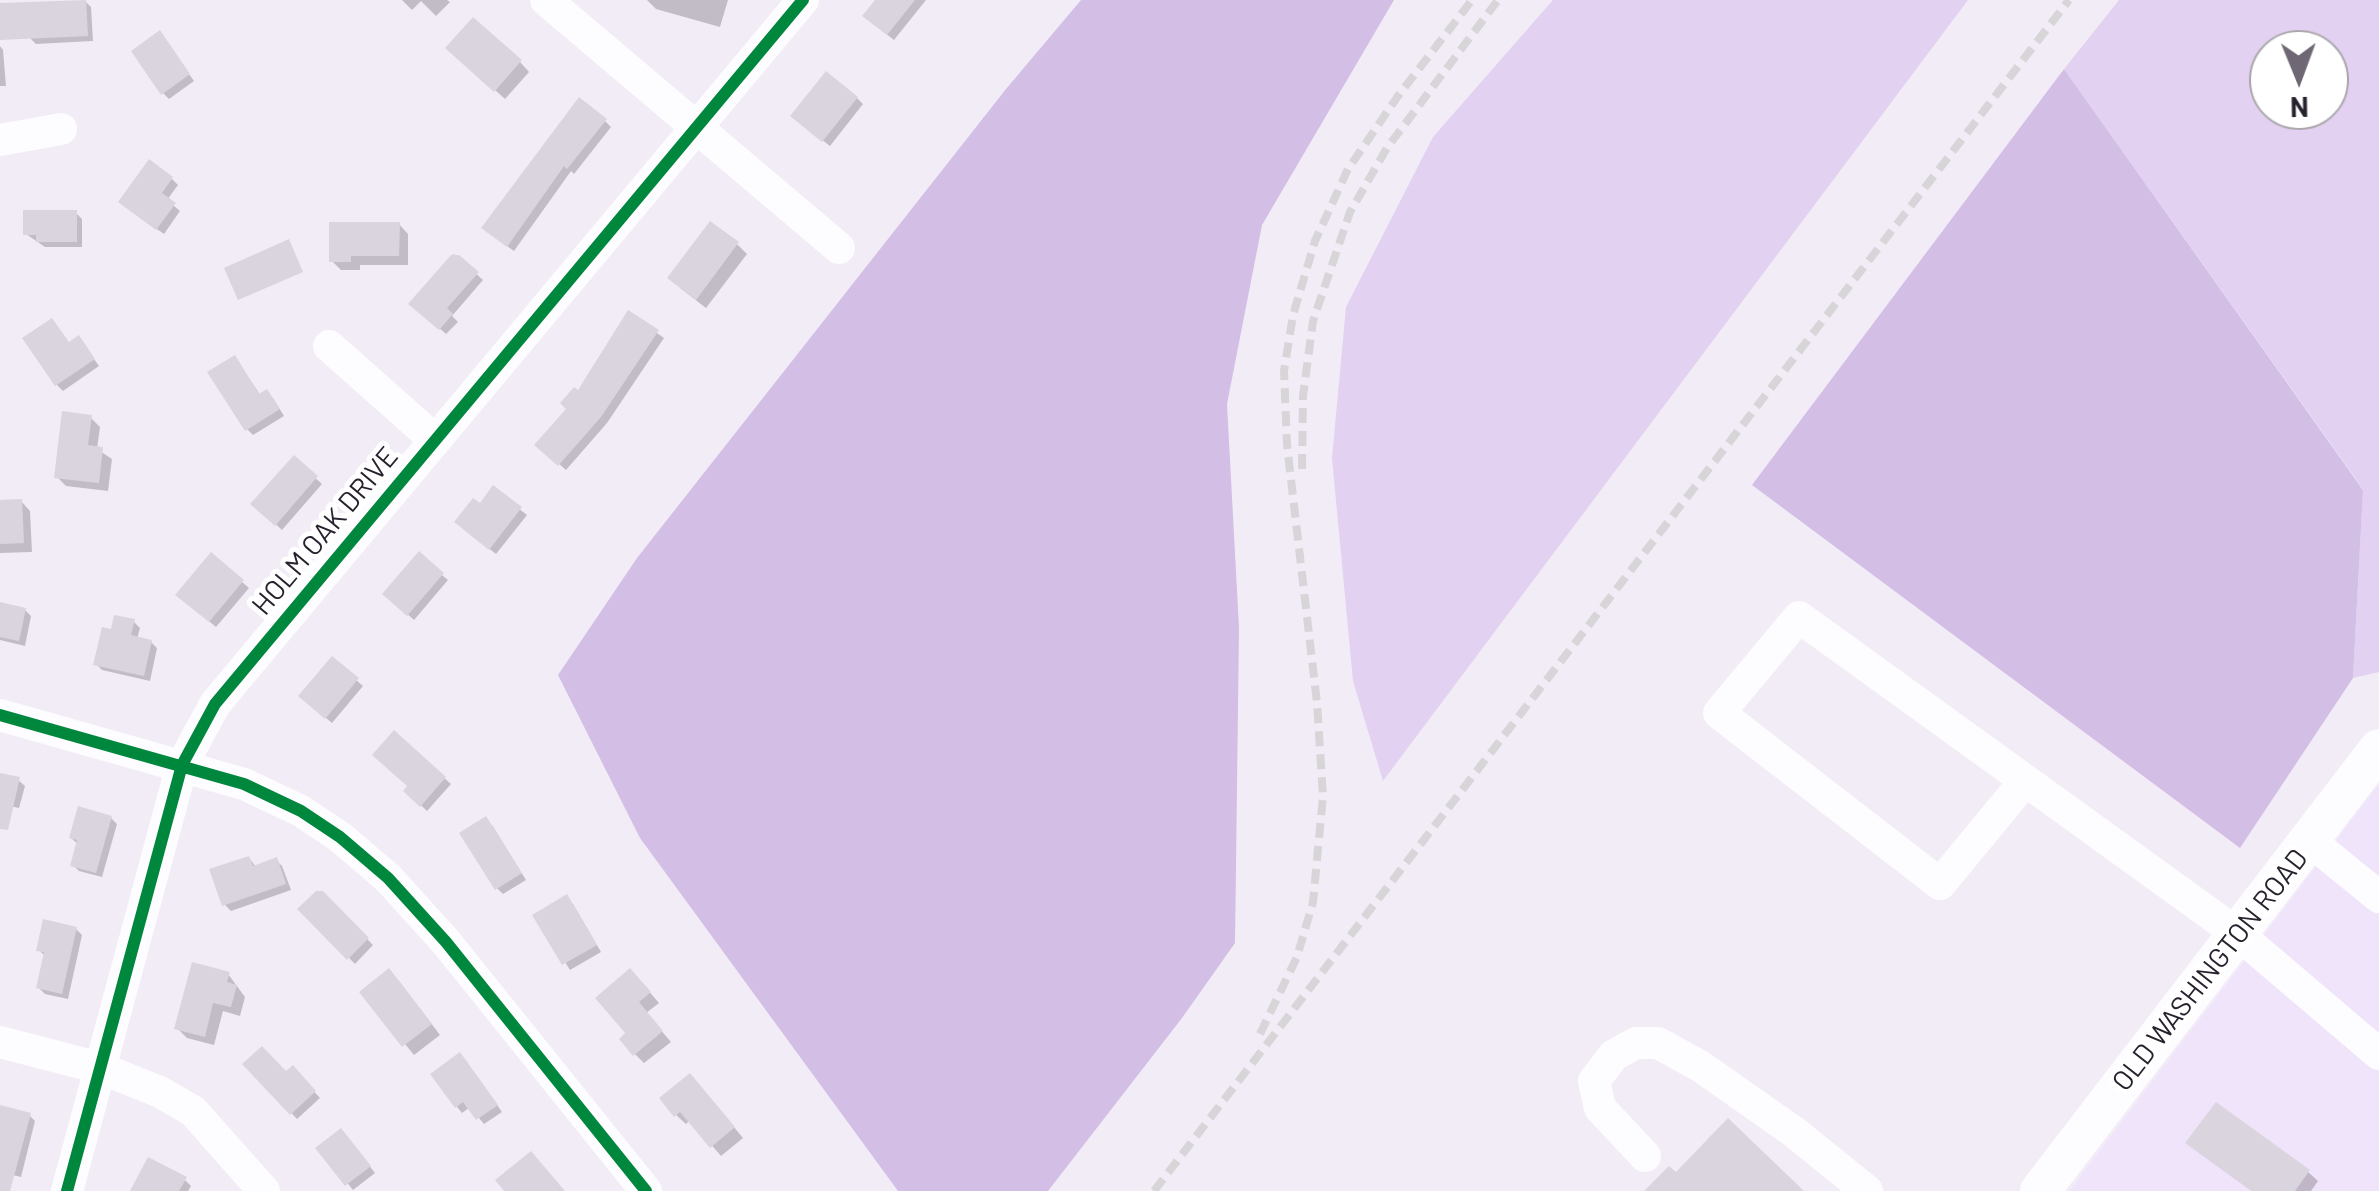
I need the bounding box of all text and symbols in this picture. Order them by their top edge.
north arrow [2249,30,2349,130]
text: N [2290,91,2309,125]
street label: HOLM OAK DRIVE [245,440,405,622]
street label: OLD WASHINGTON ROAD [2105,843,2315,1097]

